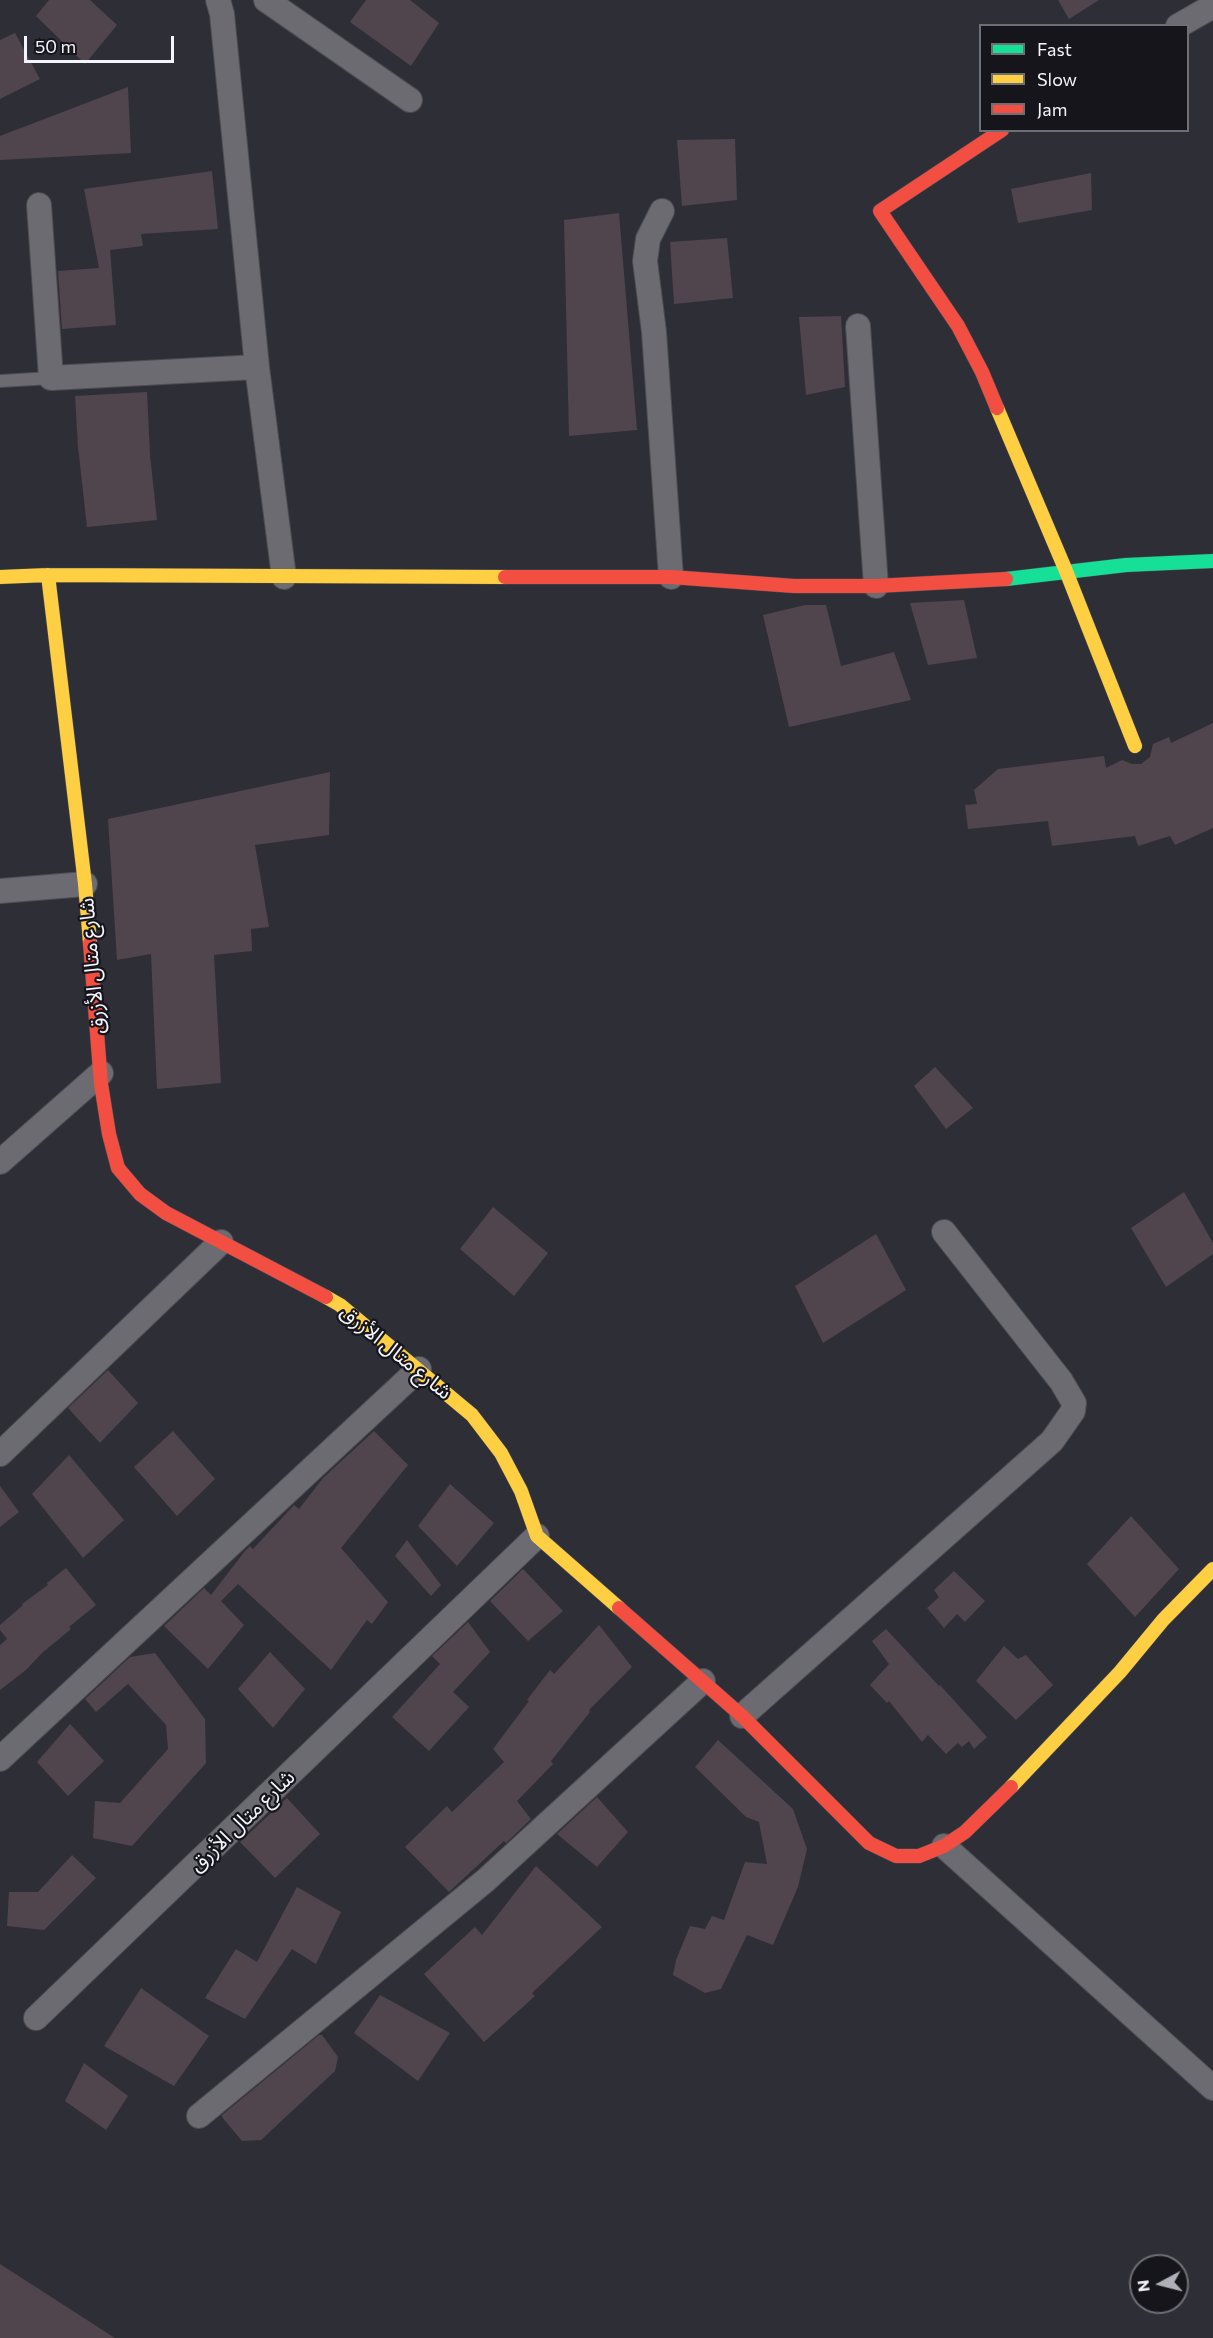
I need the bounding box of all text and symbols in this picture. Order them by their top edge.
scale bar [27,24,177,62]
legend [979,24,1189,132]
text: 50 m [35,35,76,57]
text: Fast [1037,38,1072,60]
text: Slow [1037,68,1077,90]
text: Jam [1037,98,1067,120]
street label: شارع متال الأزرق [73,897,111,1035]
street label: شارع متال الأزرق [335,1299,457,1405]
street label: شارع متال الأزرق [184,1764,300,1878]
north arrow [1129,2254,1189,2314]
text: N [1132,2279,1153,2293]

